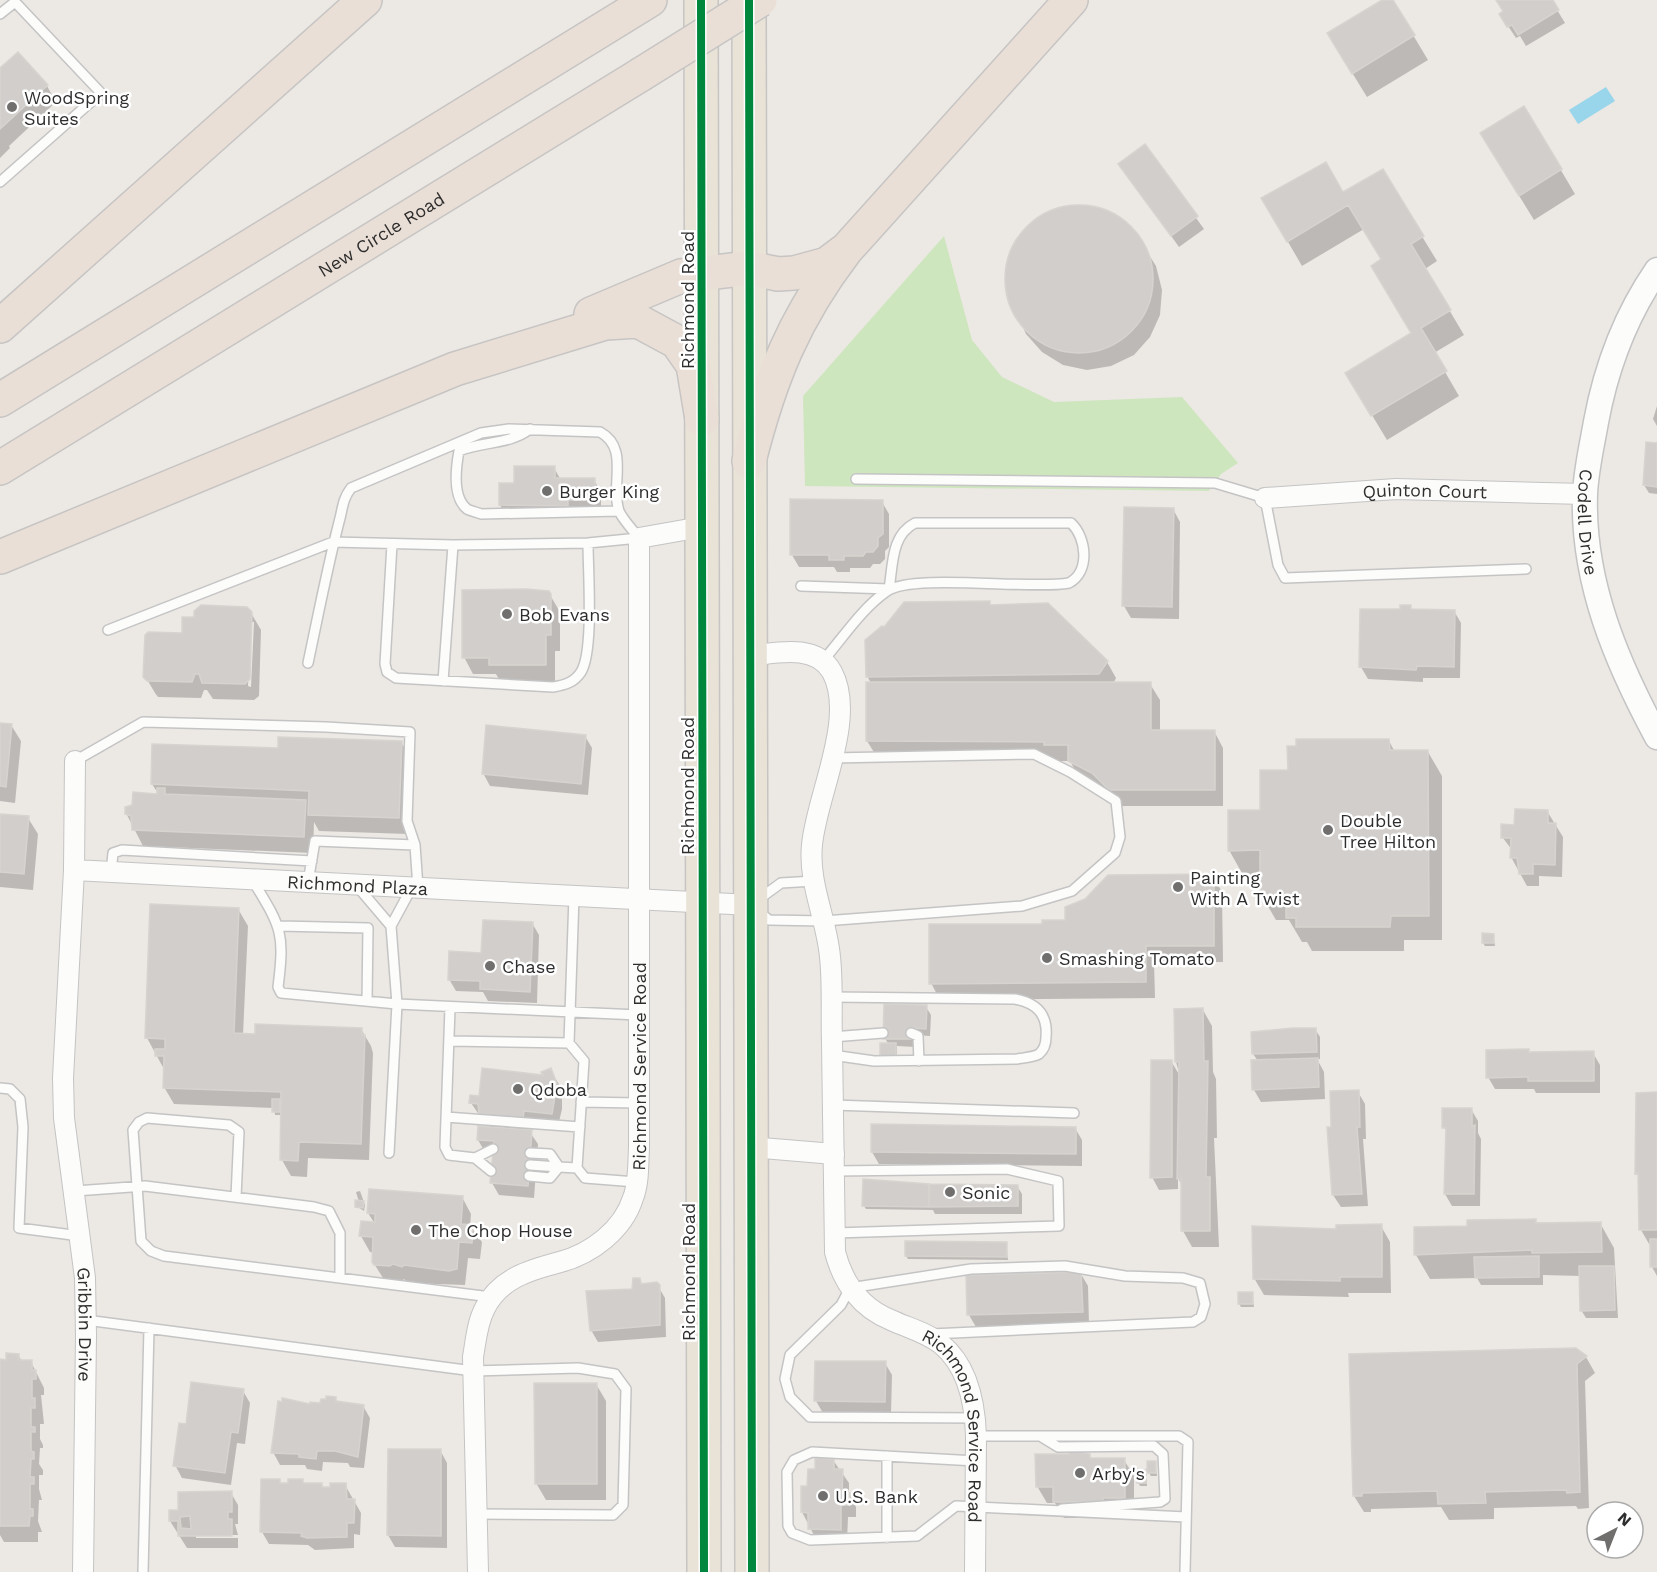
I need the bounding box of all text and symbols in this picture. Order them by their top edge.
place label: WoodSpring Suites [24,87,130,129]
marker: WoodSpring Suites [5,100,19,114]
street label: New Circle Road [314,187,448,281]
street label: Richmond Road [677,231,698,369]
street label: Codell Drive [1574,468,1603,577]
street label: Quinton Court [1362,478,1488,502]
place label: Burger King [559,481,660,502]
marker: Burger King [540,484,554,498]
place label: Bob Evans [519,604,610,625]
marker: Bob Evans [500,607,514,621]
street label: Richmond Road [677,717,698,855]
place label: Double Tree Hilton [1340,810,1436,852]
marker: Double Tree Hilton [1321,823,1335,837]
place label: Painting With A Twist [1190,867,1300,909]
street label: Richmond Plaza [287,871,429,899]
marker: Painting With A Twist [1171,880,1185,894]
place label: Smashing Tomato [1059,948,1215,969]
marker: Smashing Tomato [1040,951,1054,965]
place label: Chase [502,956,556,977]
marker: Chase [483,959,497,973]
street label: Richmond Service Road [628,962,650,1171]
place label: Qdoba [530,1079,587,1100]
marker: Qdoba [511,1082,525,1096]
place label: Sonic [962,1182,1010,1203]
marker: Sonic [943,1185,957,1199]
street label: Richmond Road [678,1203,699,1341]
place label: The Chop House [428,1220,573,1241]
marker: The Chop House [409,1223,423,1237]
street label: Gribbin Drive [73,1266,97,1382]
street label: Richmond Service Road [919,1324,987,1523]
place label: Arby's [1092,1463,1145,1484]
marker: Arby's [1073,1466,1087,1480]
place label: U.S. Bank [835,1486,918,1507]
marker: U.S. Bank [816,1489,830,1503]
north arrow [1585,1500,1645,1560]
text: N [1614,1508,1635,1530]

